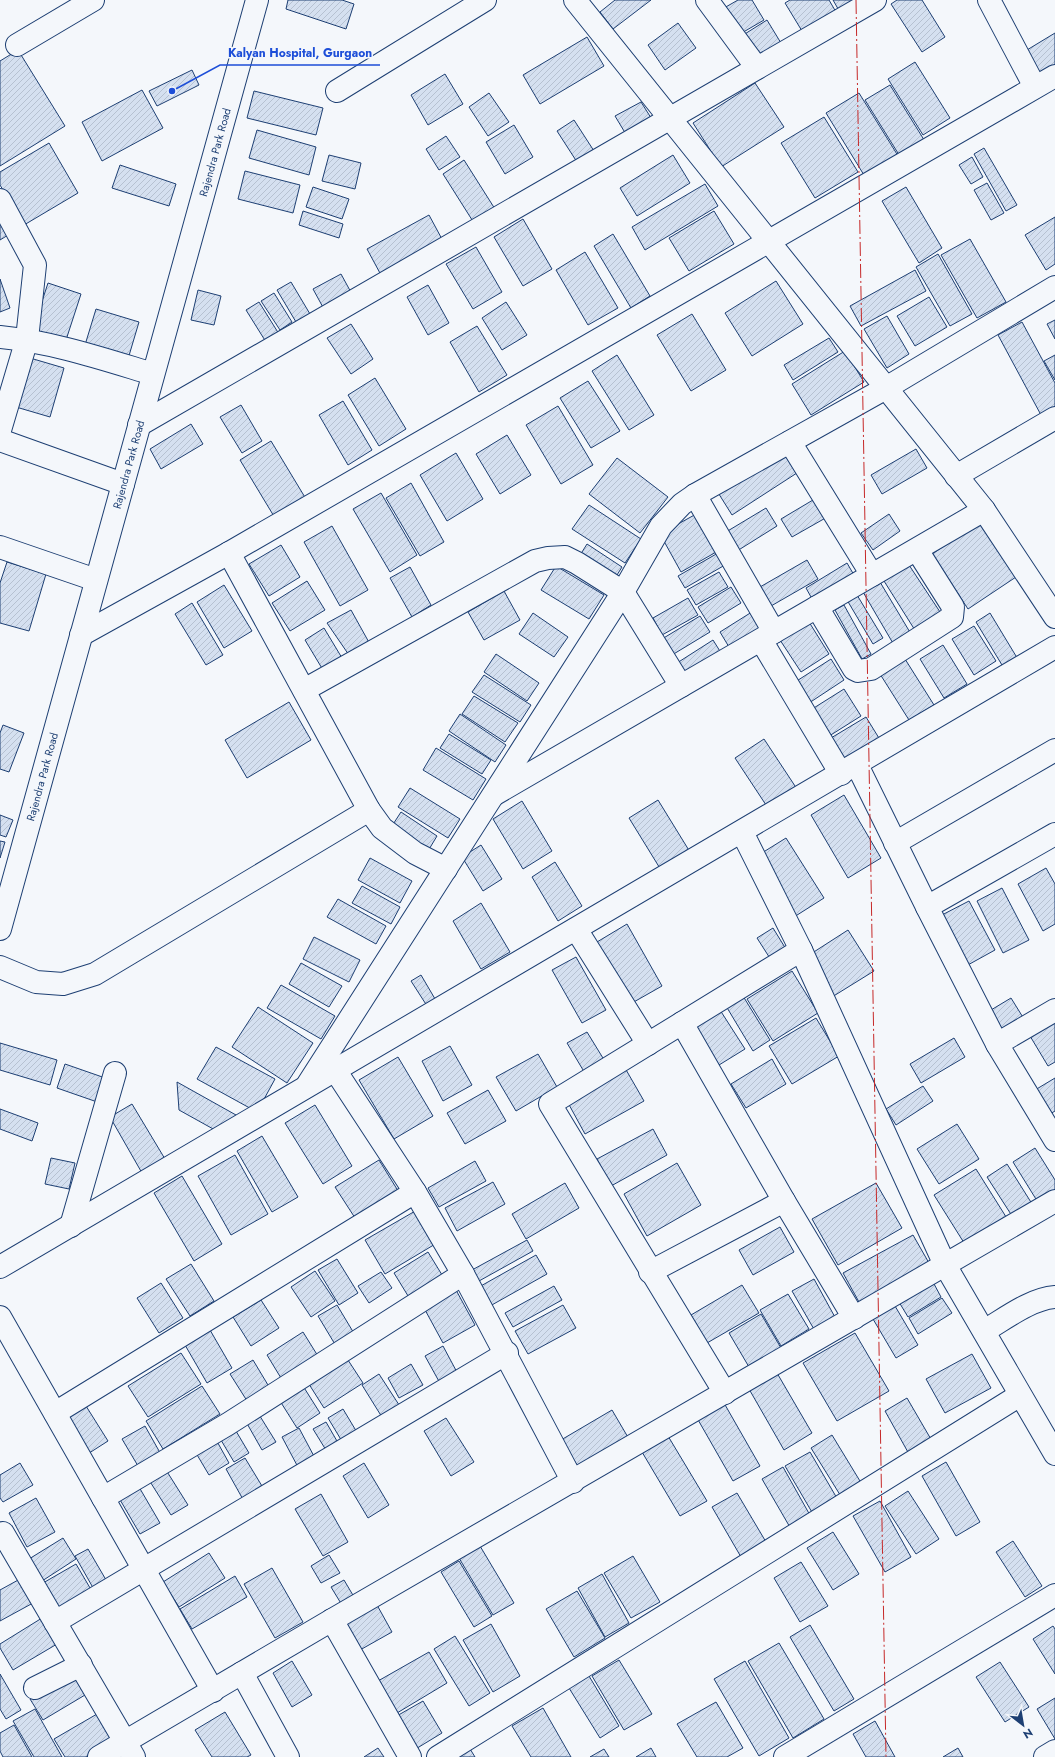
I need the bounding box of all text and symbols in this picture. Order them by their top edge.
callout: Kalyan Hospital, Gurgaon [220,41,380,65]
text: Kalyan Hospital, Gurgaon [228,44,372,62]
street label: Rajendra Park Road [195,106,235,198]
street label: Rajendra Park Road [109,418,148,510]
street label: Rajendra Park Road [22,731,62,823]
north arrow [1003,1705,1043,1745]
text: N [1020,1724,1036,1743]

